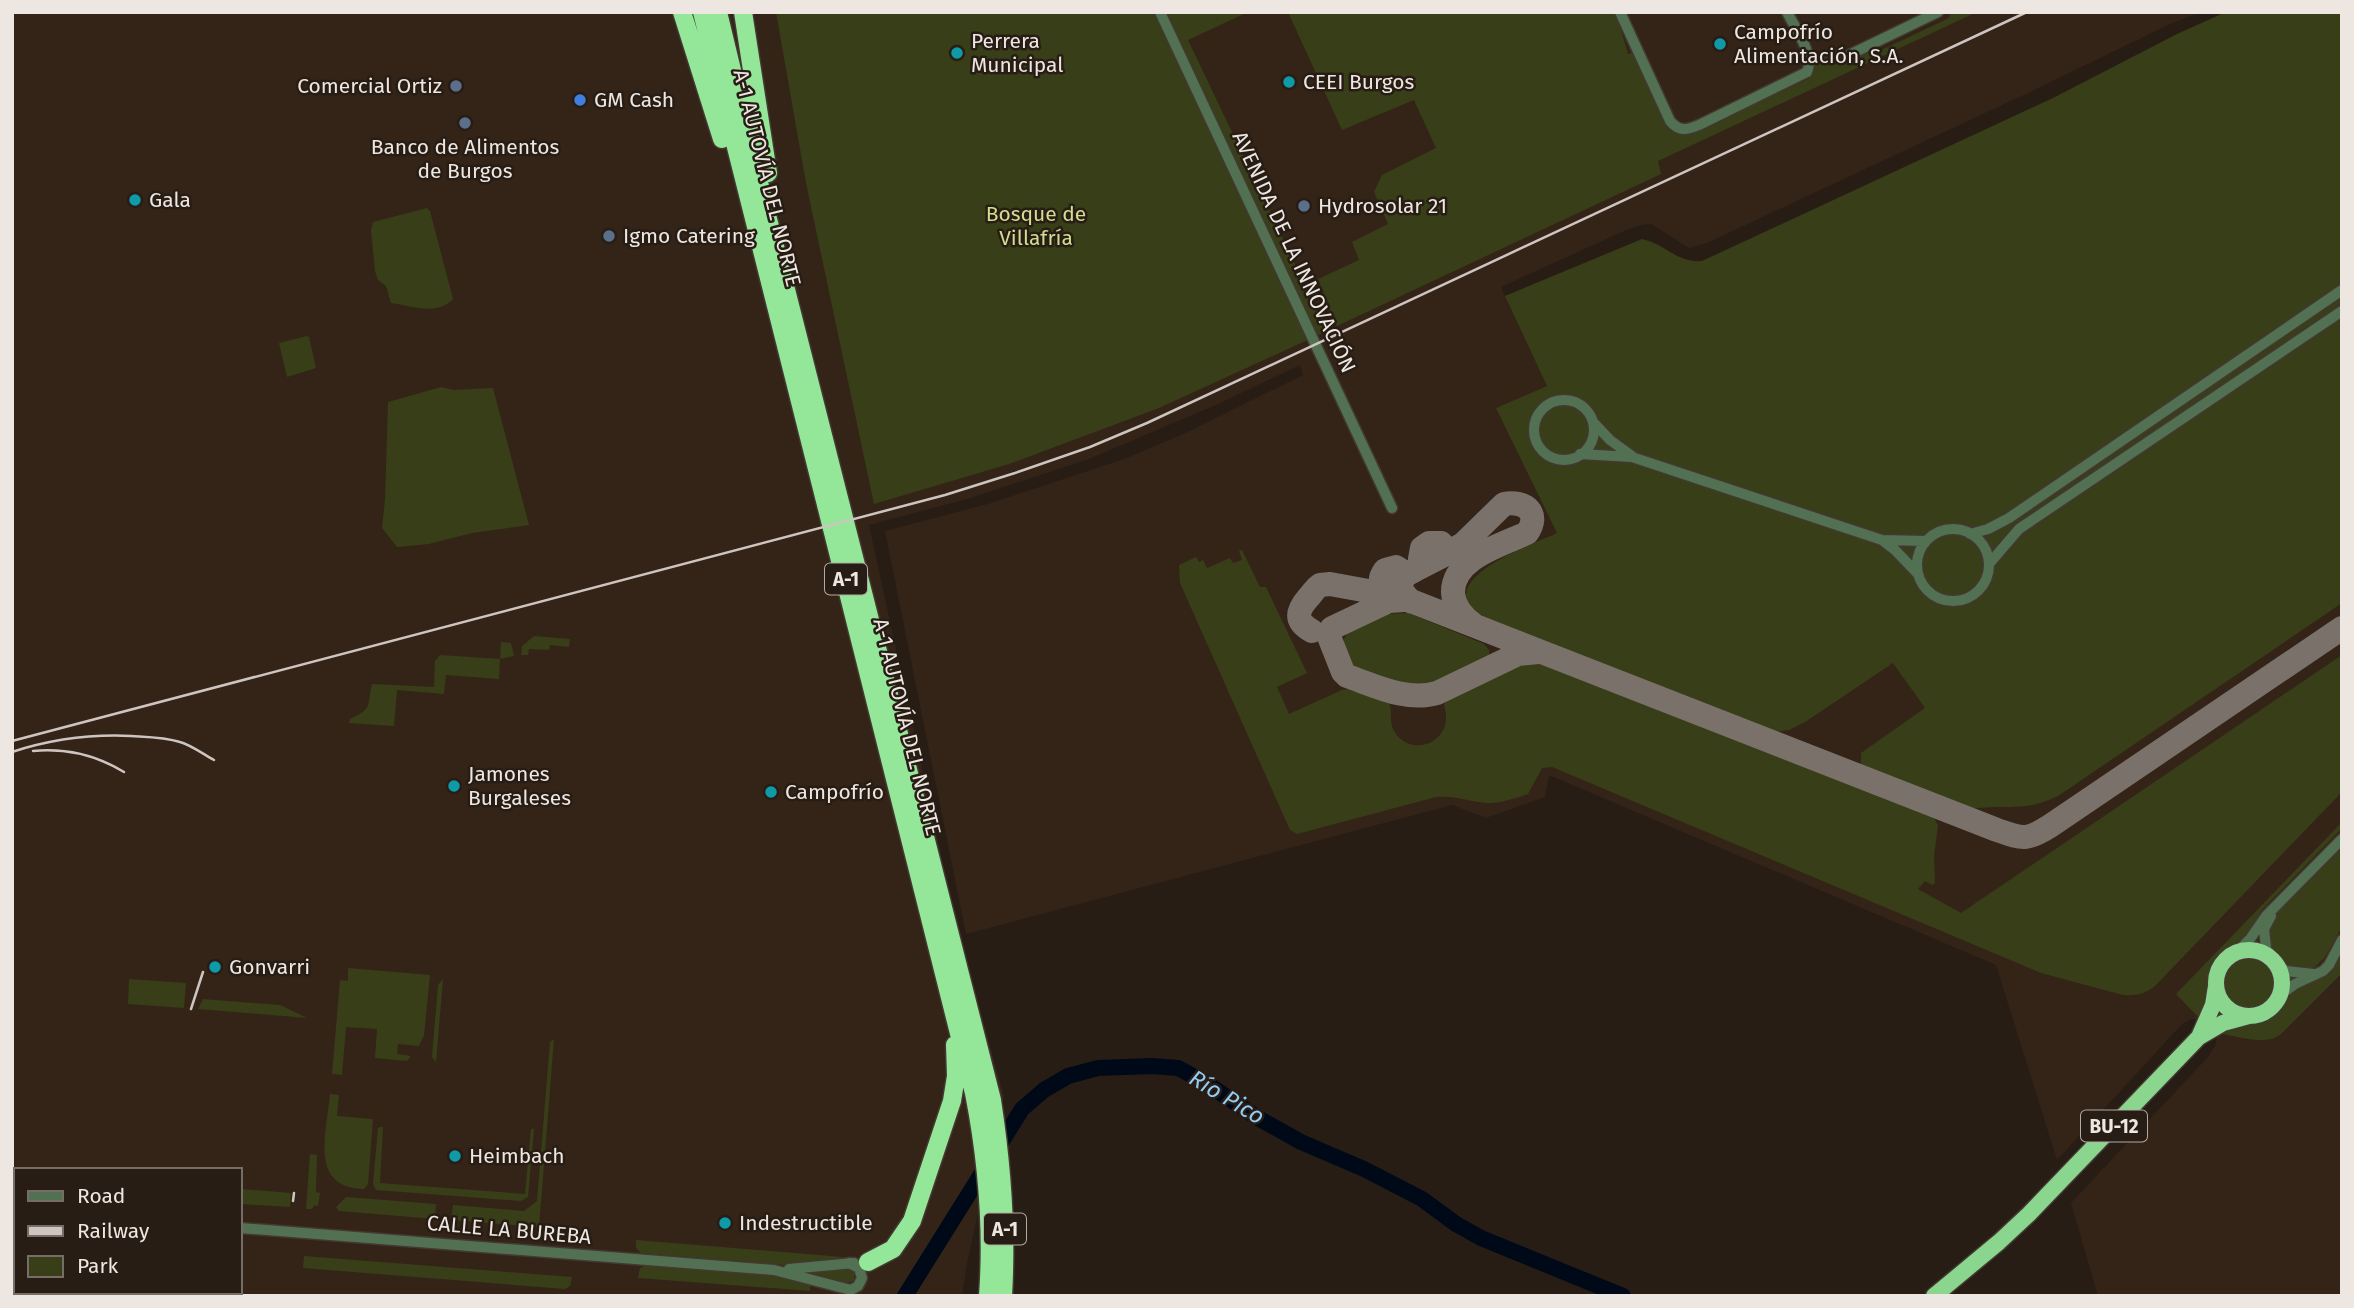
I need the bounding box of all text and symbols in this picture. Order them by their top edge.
place label: Campofrío Alimentación, S.A. [1734,19,1904,69]
place label: Perrera Municipal [971,28,1063,78]
marker: Campofrío Alimentación, S.A. [1712,36,1728,52]
marker: Perrera Municipal [949,45,965,61]
street label: A-1 AUTOVÍA DEL NORTE [727,67,807,289]
place label: CEEI Burgos [1303,69,1415,95]
place label: Comercial Ortiz [297,73,442,99]
marker: CEEI Burgos [1281,74,1297,90]
marker: Comercial Ortiz [448,78,464,94]
place label: GM Cash [594,87,674,113]
marker: GM Cash [572,92,588,108]
marker: Banco de Alimentos de Burgos [457,115,473,131]
street label: AVENIDA DE LA INNOVACIÓN [1226,127,1362,377]
place label: Banco de Alimentos de Burgos [371,134,560,184]
place label: Gala [149,187,191,213]
marker: Gala [127,192,143,208]
place label: Hydrosolar 21 [1318,193,1447,219]
marker: Hydrosolar 21 [1296,198,1312,214]
park label: Bosque de Villafría [986,201,1086,251]
place label: Igmo Catering [623,223,755,249]
marker: Igmo Catering [601,228,617,244]
road number: A-1 [825,564,867,594]
street label: A-1 AUTOVÍA DEL NORTE [867,616,947,838]
place label: Jamones Burgaleses [468,761,571,811]
marker: Jamones Burgaleses [446,778,462,794]
place label: Campofrío [785,779,884,805]
marker: Campofrío [763,784,779,800]
place label: Gonvarri [229,954,310,980]
marker: Gonvarri [207,959,223,975]
water label: Río Pico [1184,1064,1270,1130]
road number: BU-12 [2081,1110,2147,1142]
place label: Heimbach [469,1143,565,1169]
marker: Heimbach [447,1148,463,1164]
legend [14,1168,242,1294]
text: Road [77,1183,125,1209]
street label: CALLE LA BUREBA [426,1210,592,1250]
place label: Indestructible [739,1210,873,1236]
road number: A-1 [984,1214,1026,1245]
marker: Indestructible [717,1215,733,1231]
text: Railway [77,1218,150,1244]
text: Park [77,1253,119,1279]

